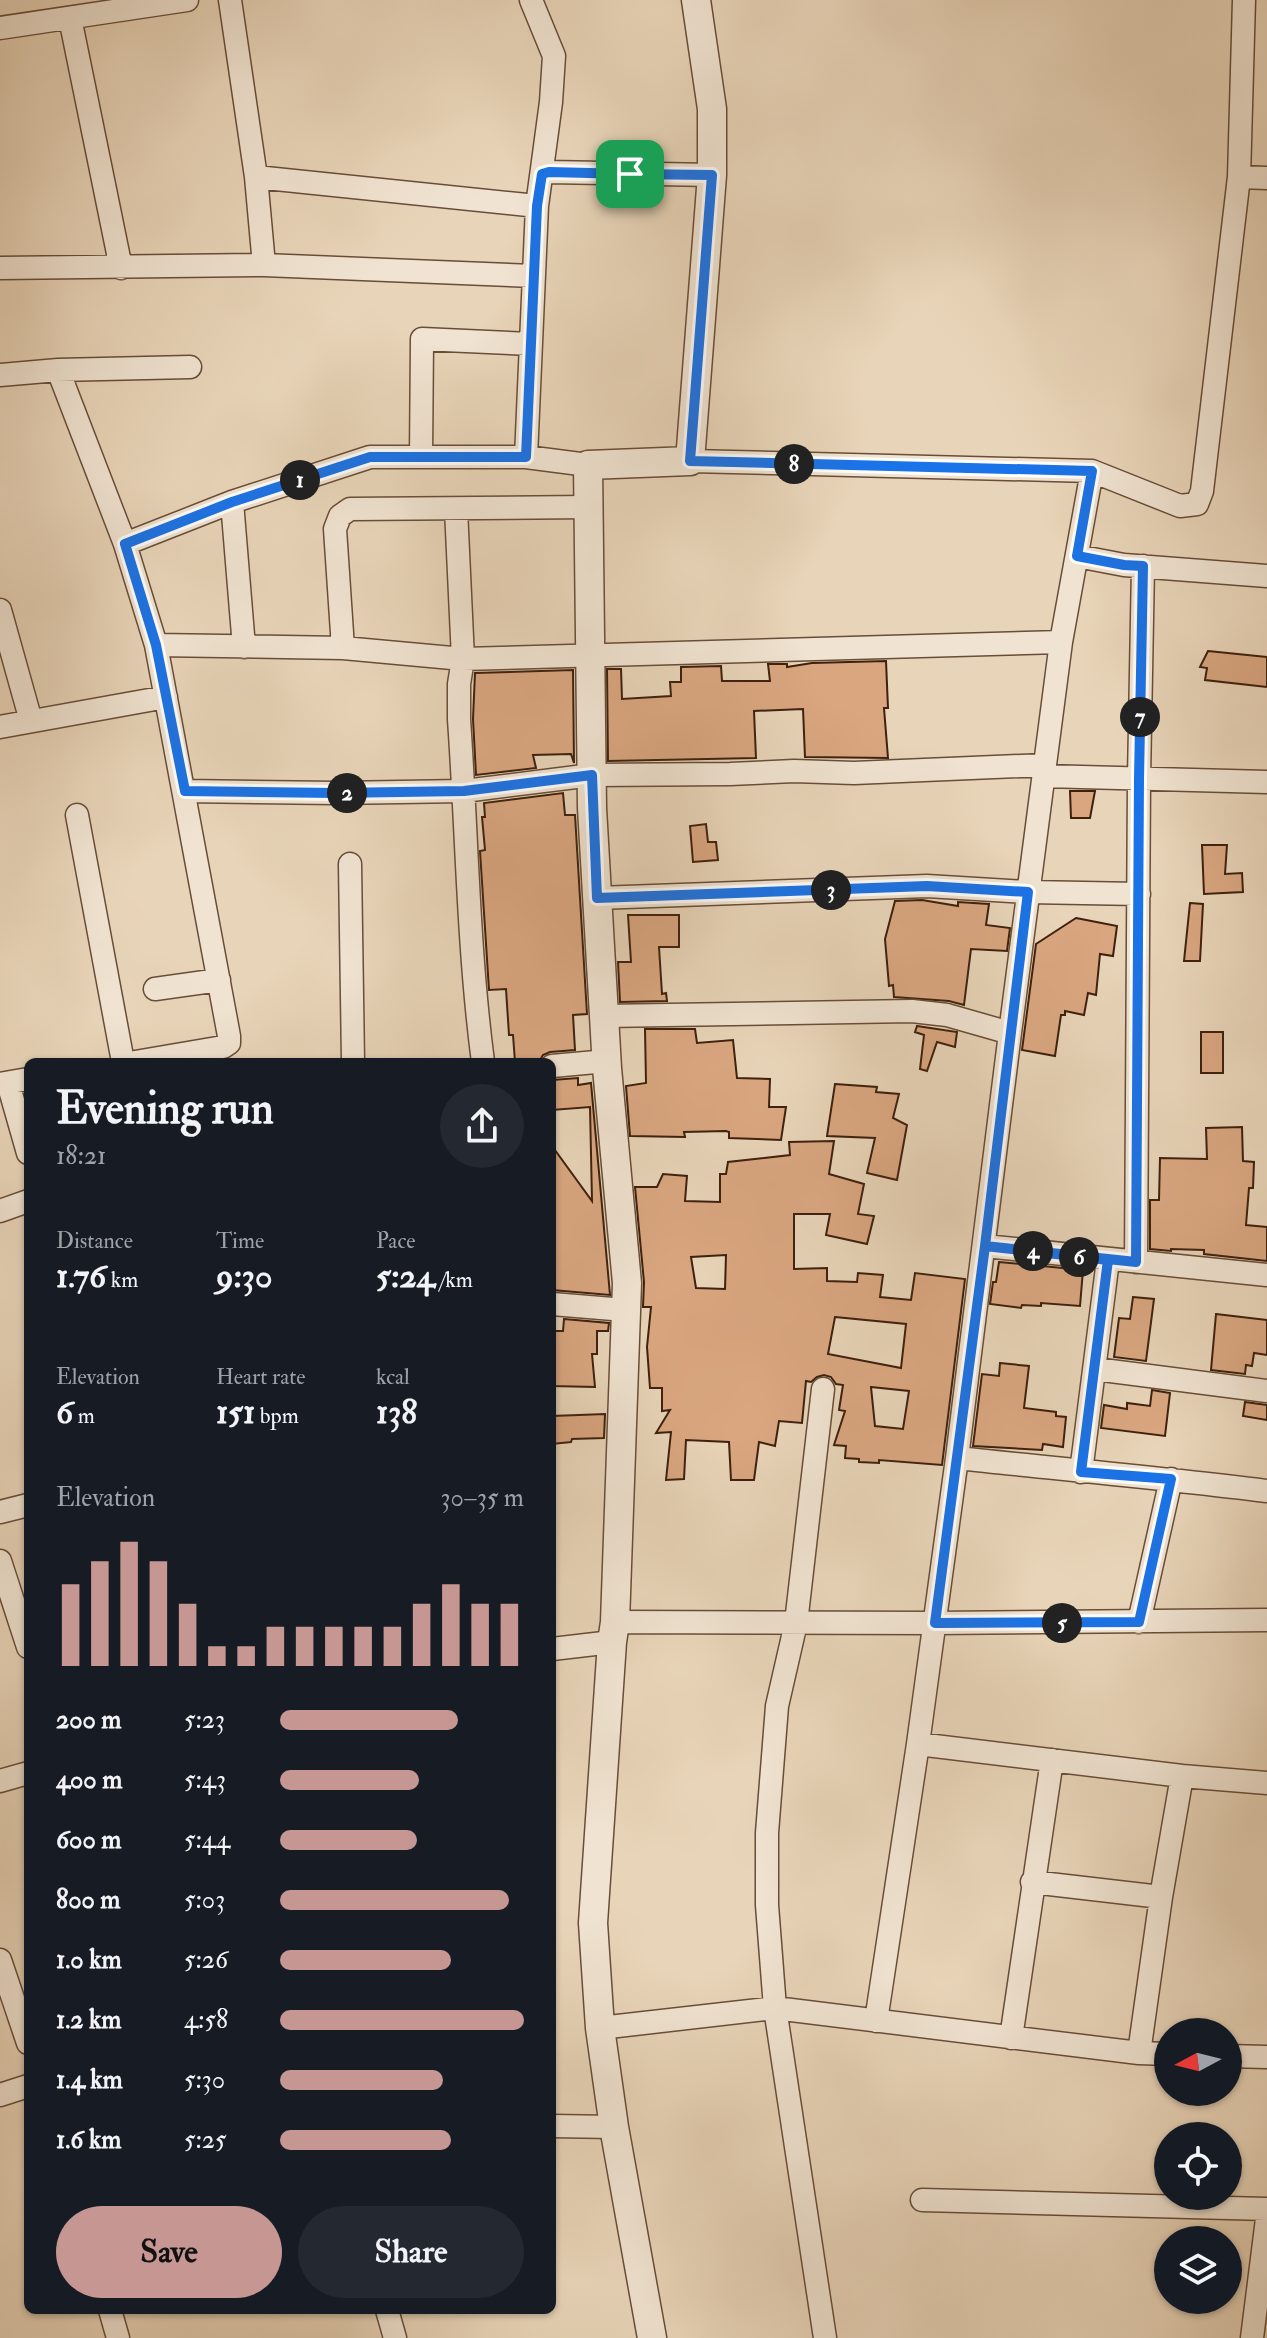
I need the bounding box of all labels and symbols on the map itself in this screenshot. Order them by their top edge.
pin [596,140,664,208]
pin: 8 [774,444,814,484]
pin: 1 [280,460,320,500]
pin: 7 [1120,697,1160,737]
pin: 2 [327,773,367,813]
pin: 3 [811,870,851,910]
pin: 4 [1013,1231,1053,1271]
pin: 6 [1059,1237,1099,1277]
pin: 5 [1042,1603,1082,1643]
north arrow [1154,2018,1242,2106]

